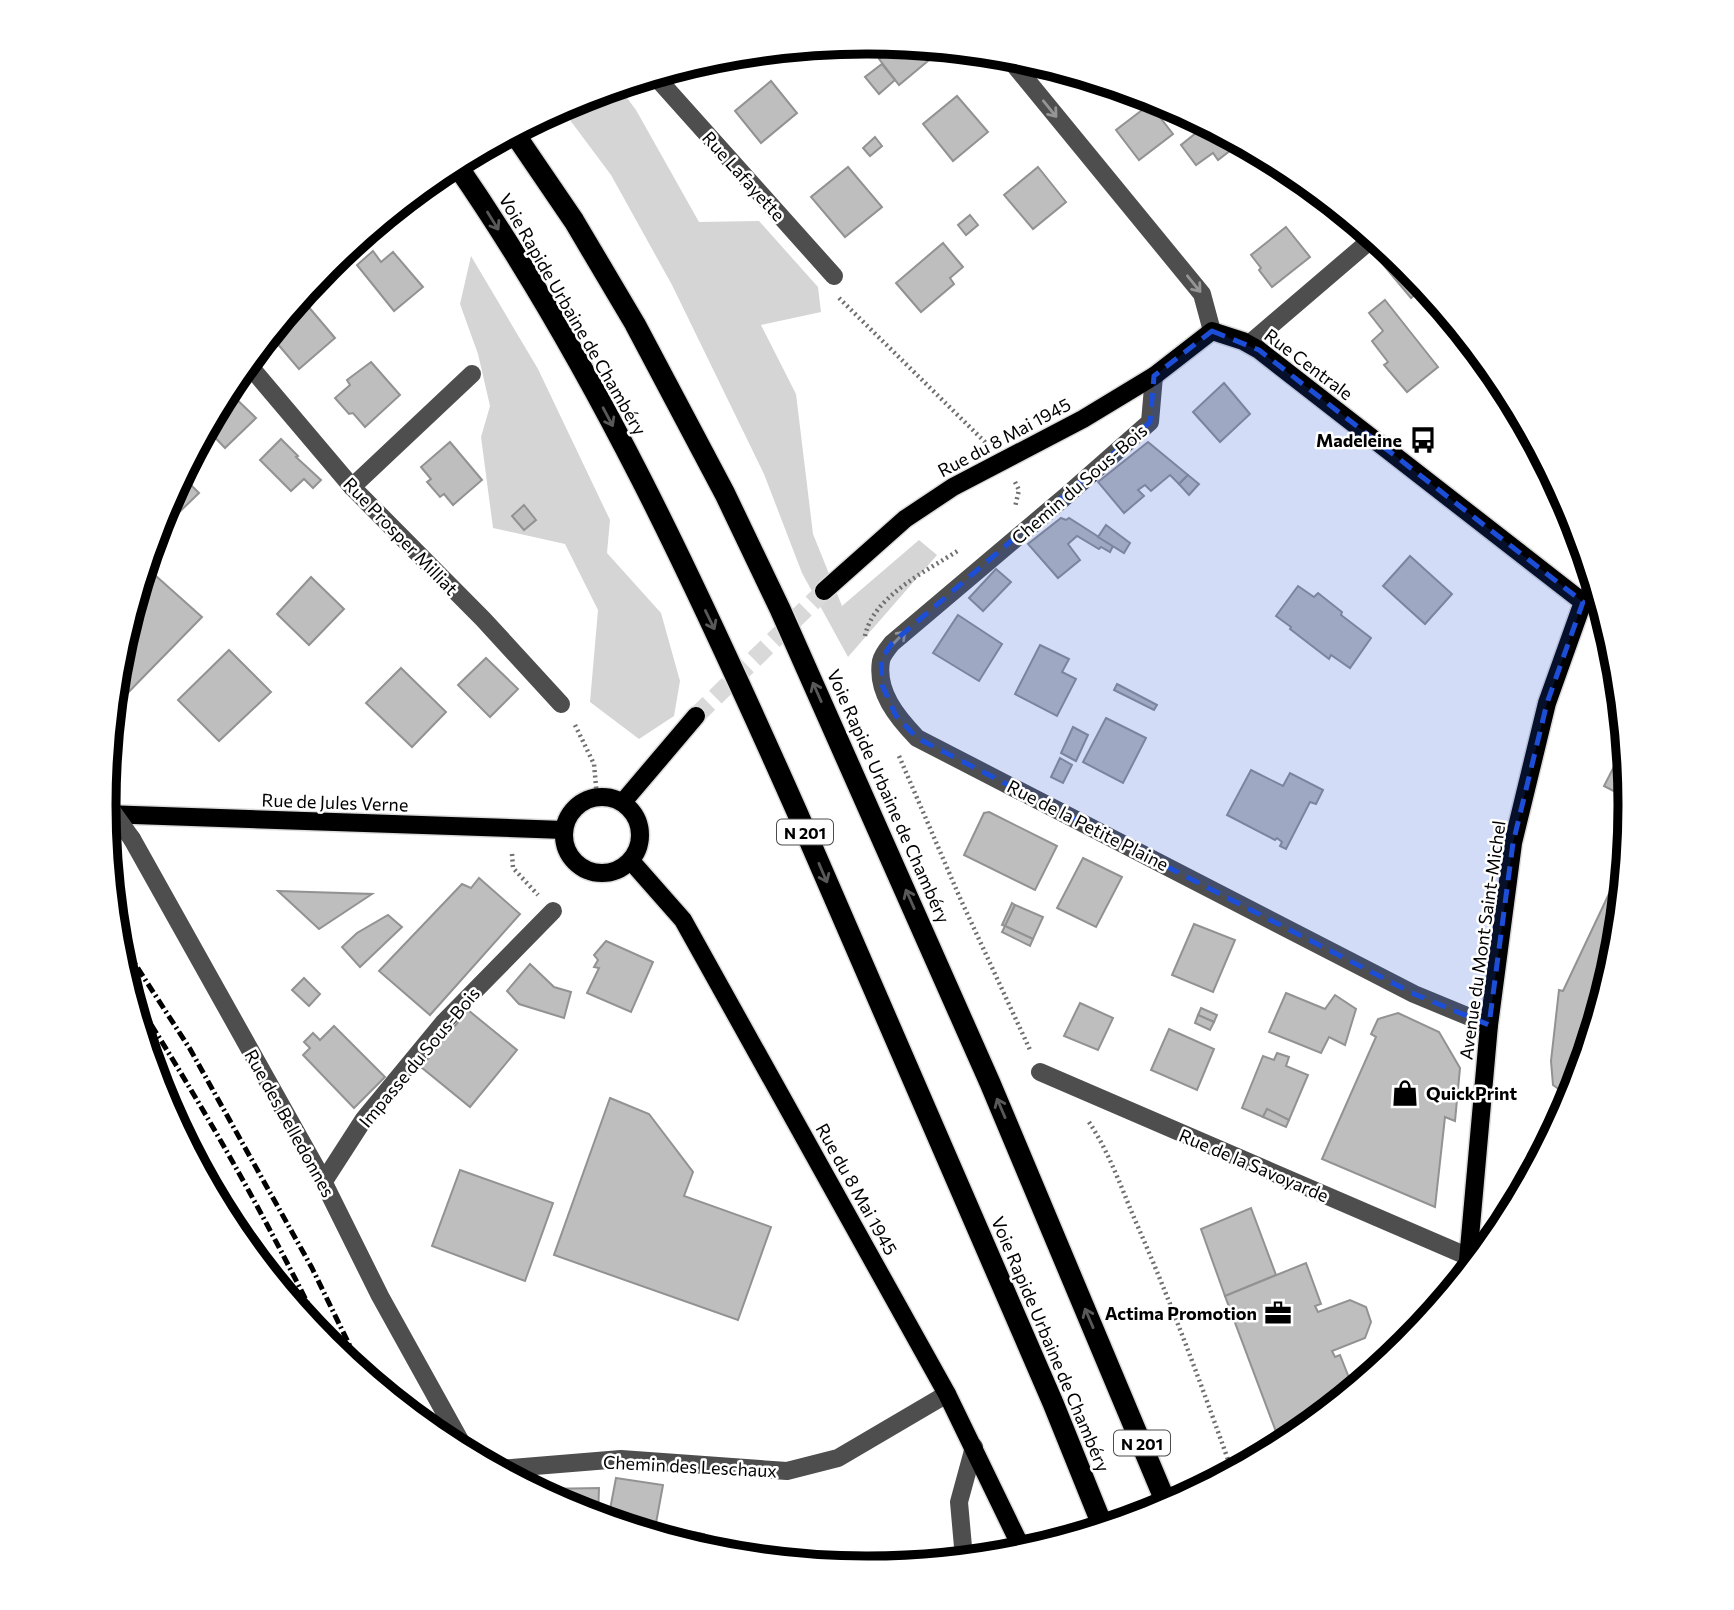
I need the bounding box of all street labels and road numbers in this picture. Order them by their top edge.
street label: Rue Lafayette [698,127,790,225]
street label: Voie Rapide Urbaine de Chambéry [495,189,651,439]
street label: Rue Centrale [1260,324,1358,404]
street label: Rue du 8 Mai 1945 [934,393,1074,481]
street label: Chemin du Sous-Bois [1007,419,1151,549]
street label: Rue Prosper Milliat [339,473,463,599]
street label: Voie Rapide Urbaine de Chambéry [823,666,955,926]
street label: Rue de la Petite Plaine [1004,775,1172,875]
street label: Rue de Jules Verne [261,788,409,816]
street label: Avenue du Mont Saint-Michel [1454,819,1510,1061]
road number: N 201 [777,820,833,845]
street label: Impasse du Sous-Bois [354,982,484,1132]
street label: Rue des Belledonnes [240,1045,340,1201]
street label: Rue du 8 Mai 1945 [812,1119,902,1259]
street label: Rue de la Savoyarde [1176,1124,1332,1206]
street label: Voie Rapide Urbaine de Chambéry [987,1213,1115,1475]
road number: N 201 [1114,1430,1170,1456]
street label: Chemin des Leschaux [603,1450,778,1482]

